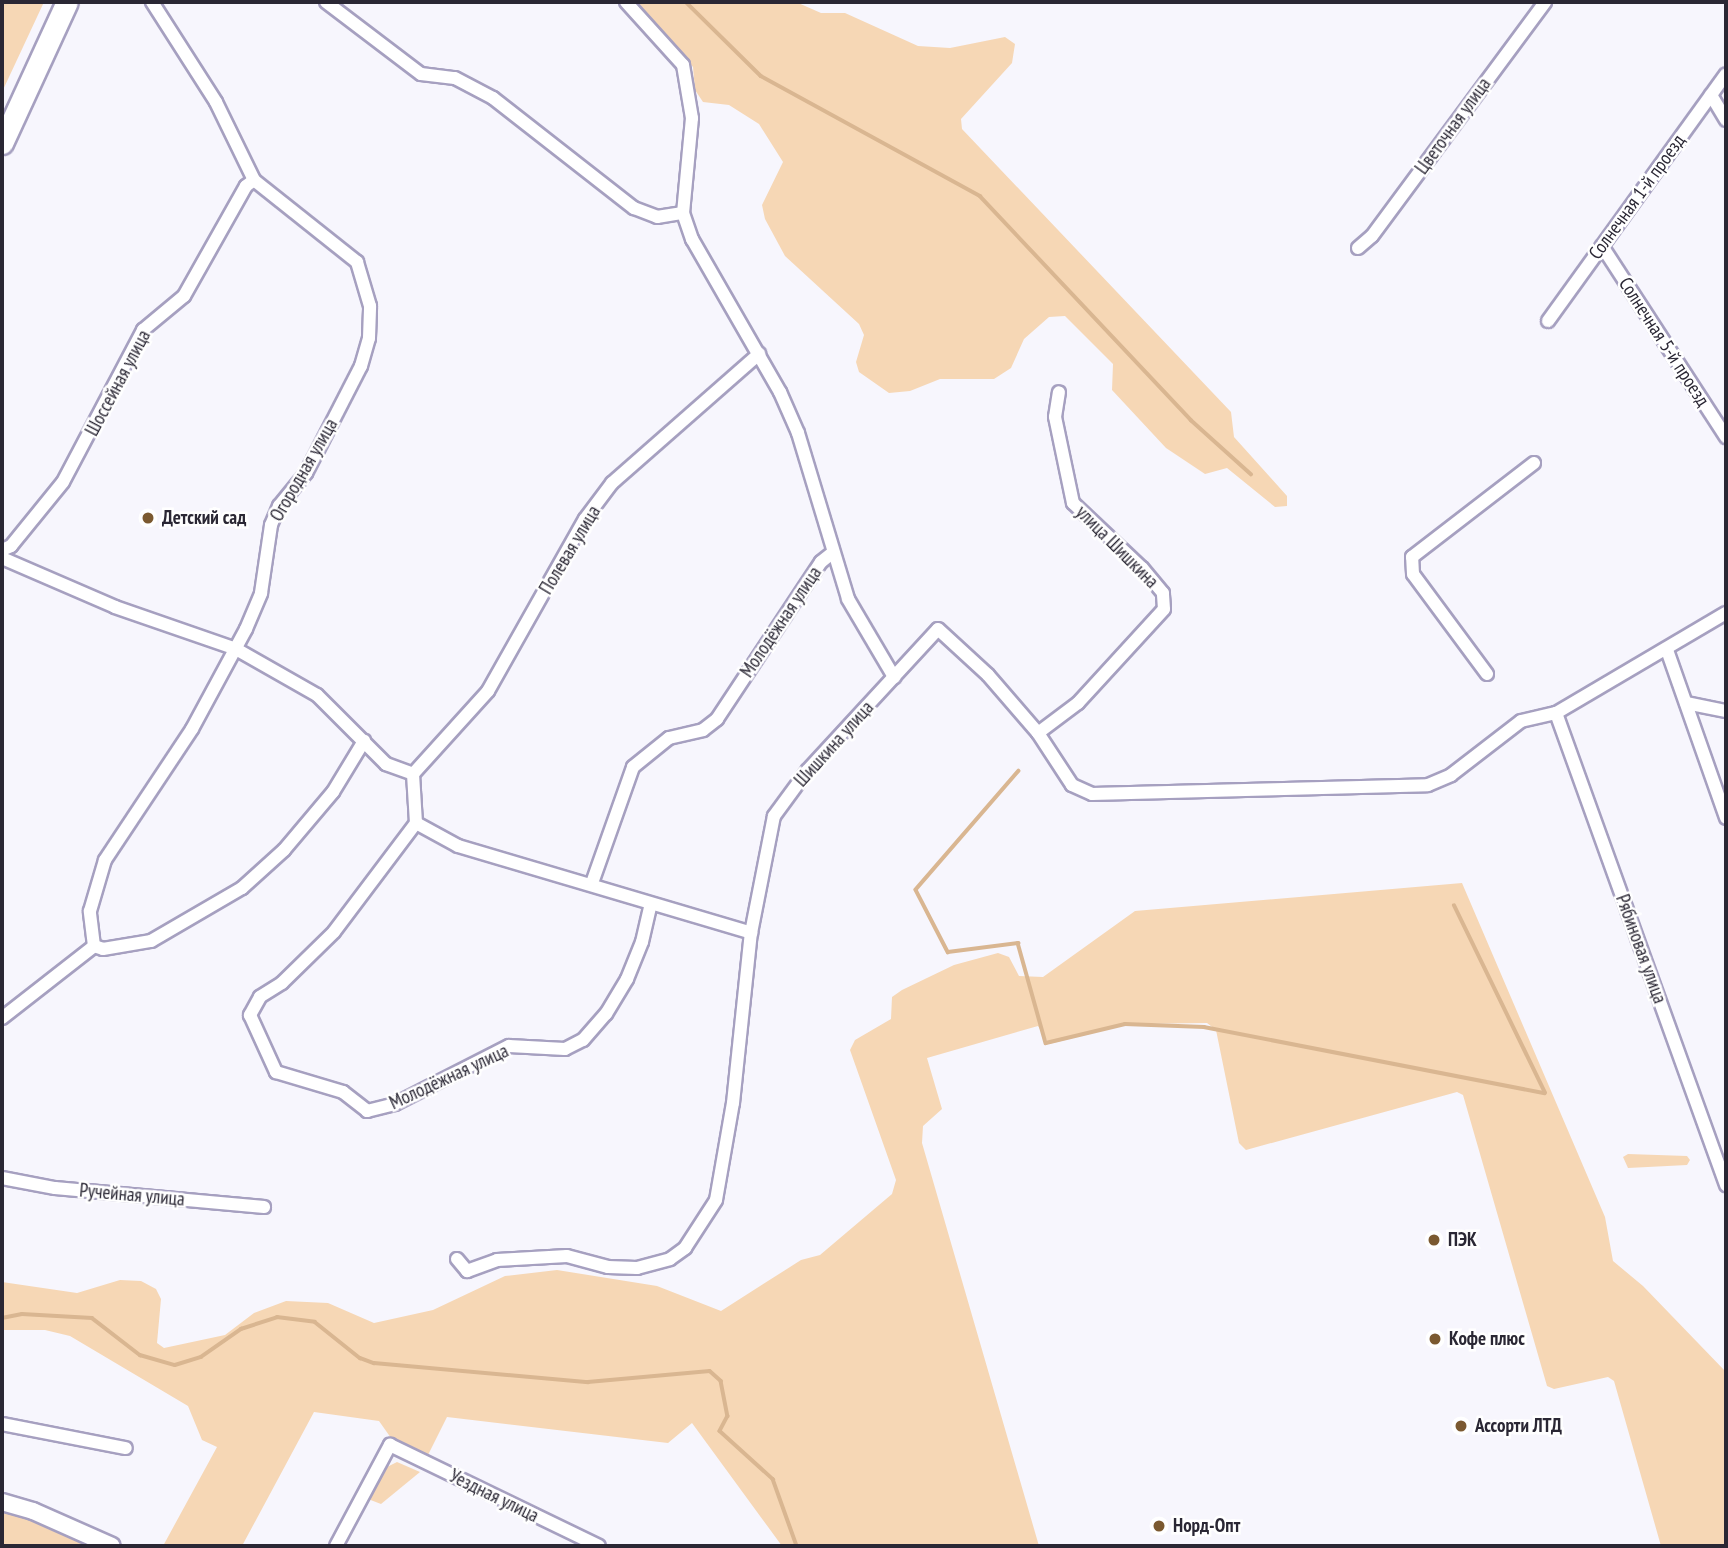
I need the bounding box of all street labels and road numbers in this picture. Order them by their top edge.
street label: Цветочная улица [1410,73,1496,179]
street label: Солнечная 1-й проезд [1584,130,1690,264]
street label: Солнечная 5-й проезд [1614,273,1714,411]
street label: Шоссейная улица [81,326,155,440]
street label: Огородная улица [265,414,343,526]
street label: улица Шишкина [1071,501,1163,593]
street label: Полевая улица [535,502,605,598]
street label: Молодёжная улица [736,562,826,682]
street label: Шишкина улица [790,696,878,792]
street label: Рябиновая улица [1611,891,1671,1007]
street label: Молодёжная улица [386,1039,512,1115]
street label: Ручейная улица [78,1179,186,1211]
street label: Уездная улица [446,1465,542,1527]

